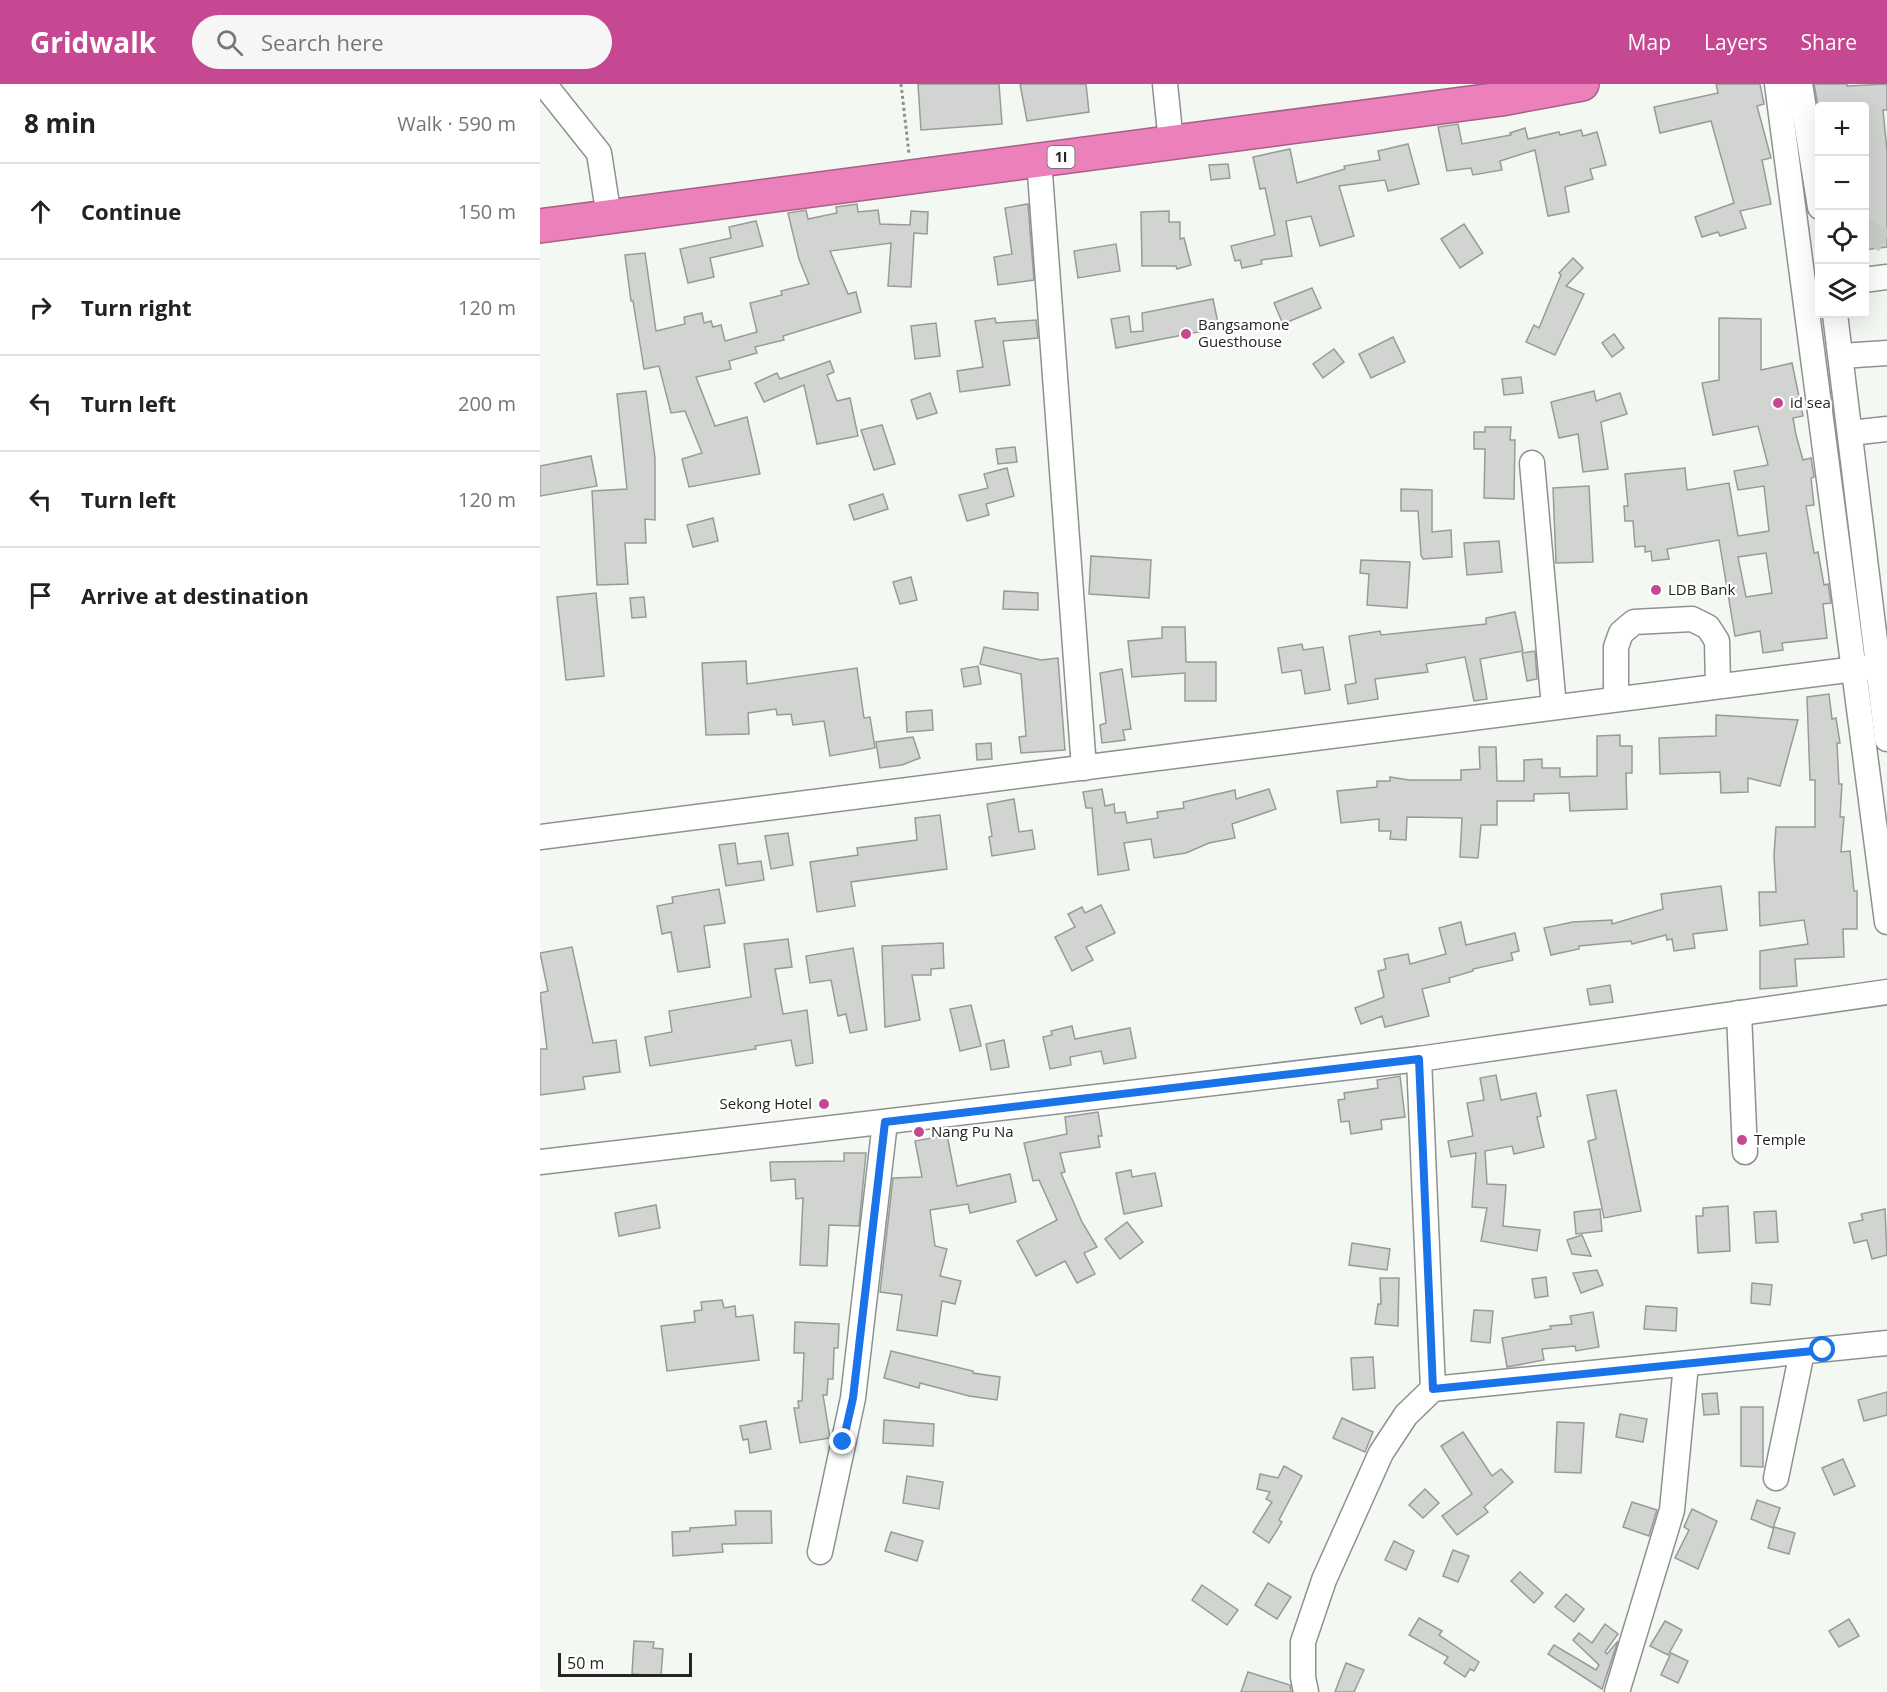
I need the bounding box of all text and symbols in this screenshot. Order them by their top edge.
search box [192,15,612,69]
text: Gridwalk [30,23,156,61]
icon: search [213,26,246,59]
text: Search here [261,27,384,57]
text: Map [1628,28,1671,56]
text: Layers [1704,28,1768,56]
text: Share [1801,28,1857,56]
map controls [1815,102,1869,318]
button: + [1815,102,1869,156]
text: 8 min [24,105,96,141]
text: Walk · 590 m [397,110,516,137]
road number: 1I [1048,146,1074,168]
button: − [1815,156,1869,210]
icon: ahead [24,195,57,228]
text: Continue [81,196,181,226]
text: 150 m [458,198,516,225]
button: locate [1815,210,1869,264]
button: layers [1815,264,1869,318]
icon: right [24,291,57,324]
text: Turn right [81,292,192,322]
text: 120 m [458,294,516,321]
place label: Bangsamone Guesthouse [1198,314,1289,351]
marker: Bangsamone Guesthouse [1179,327,1193,341]
icon: left [24,387,57,420]
text: Turn left [81,388,176,418]
text: 200 m [458,390,516,417]
place label: id sea [1790,392,1831,412]
marker: id sea [1771,396,1785,410]
icon: left [24,483,57,516]
text: Turn left [81,484,176,514]
text: 120 m [458,486,516,513]
icon: arrive [24,579,57,612]
place label: LDB Bank [1668,579,1736,599]
text: Arrive at destination [81,580,309,610]
marker: LDB Bank [1649,583,1663,597]
place label: Sekong Hotel [720,1093,812,1113]
marker: Sekong Hotel [817,1097,831,1111]
place label: Nang Pu Na [931,1121,1014,1141]
marker: Nang Pu Na [912,1125,926,1139]
place label: Temple [1754,1129,1806,1149]
marker: Temple [1735,1133,1749,1147]
route start [1809,1336,1835,1362]
route end [829,1428,855,1454]
scale bar [558,1650,692,1678]
text: 50 m [567,1652,604,1674]

